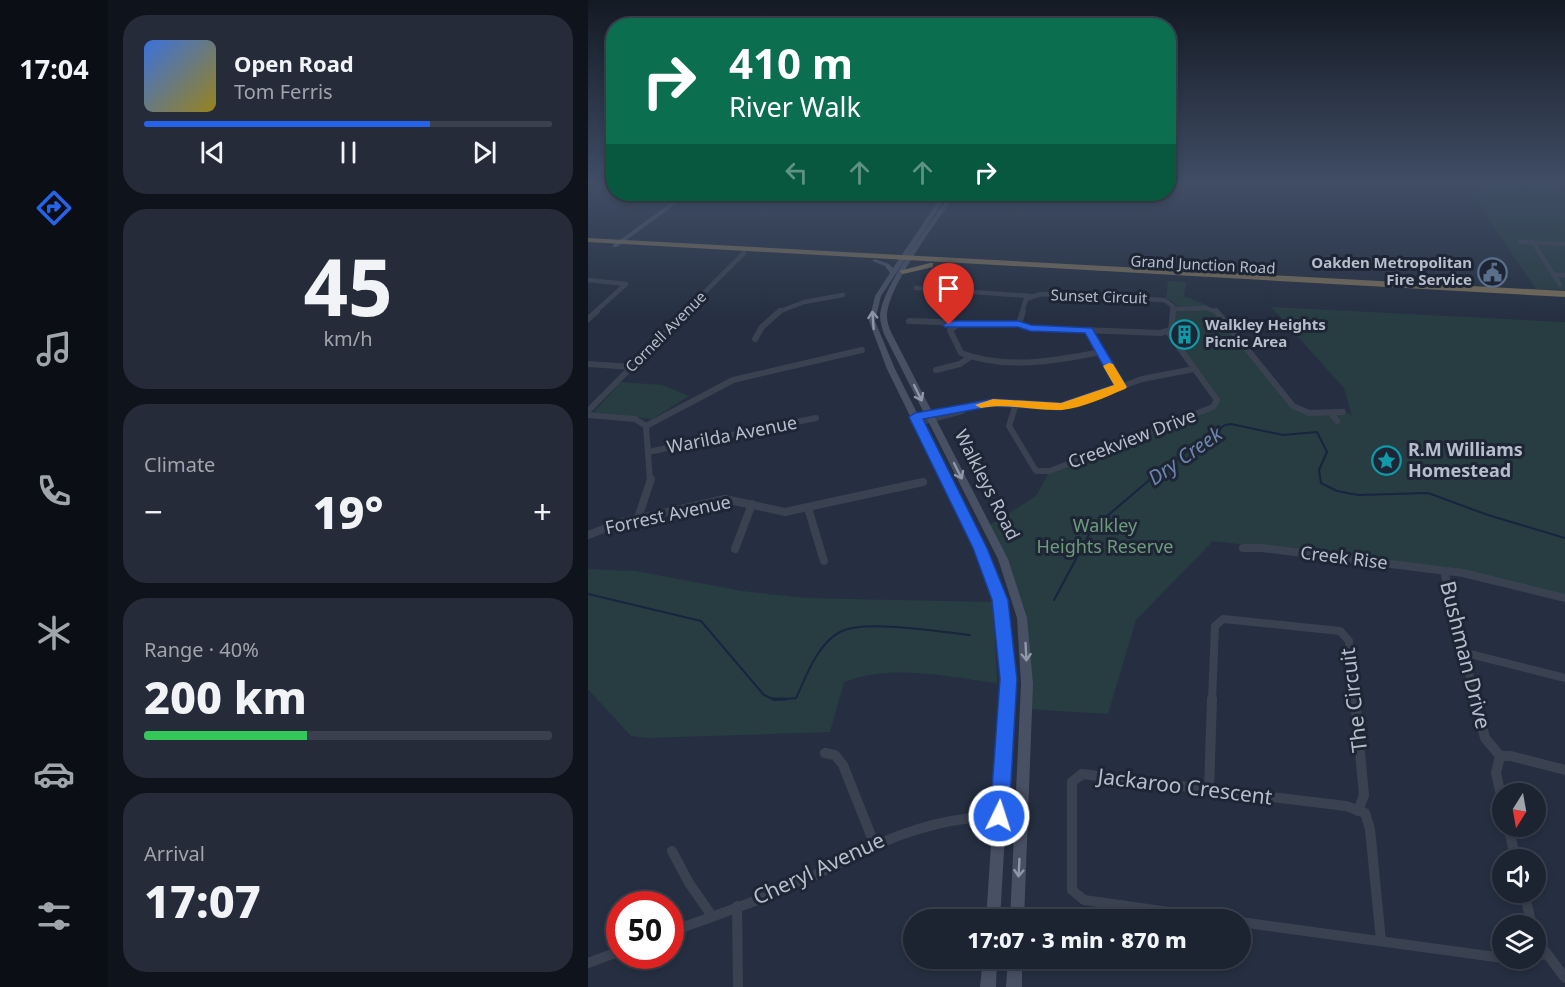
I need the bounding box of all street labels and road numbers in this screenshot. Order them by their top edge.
street label: Grand Junction Road [1130,250,1276,278]
street label: Sunset Circuit [1050,284,1148,308]
street label: Cornell Avenue [620,286,710,376]
street label: Creekview Drive [1064,403,1199,474]
street label: Warilda Avenue [665,410,799,458]
street label: Walkleys Road [950,425,1026,544]
street label: Forrest Avenue [603,489,733,539]
street label: Creek Rise [1299,540,1389,574]
street label: Bushman Drive [1434,578,1498,732]
street label: The Circuit [1333,646,1373,754]
street label: Jackaroo Crescent [1094,761,1274,811]
street label: Cheryl Avenue [748,825,889,911]

